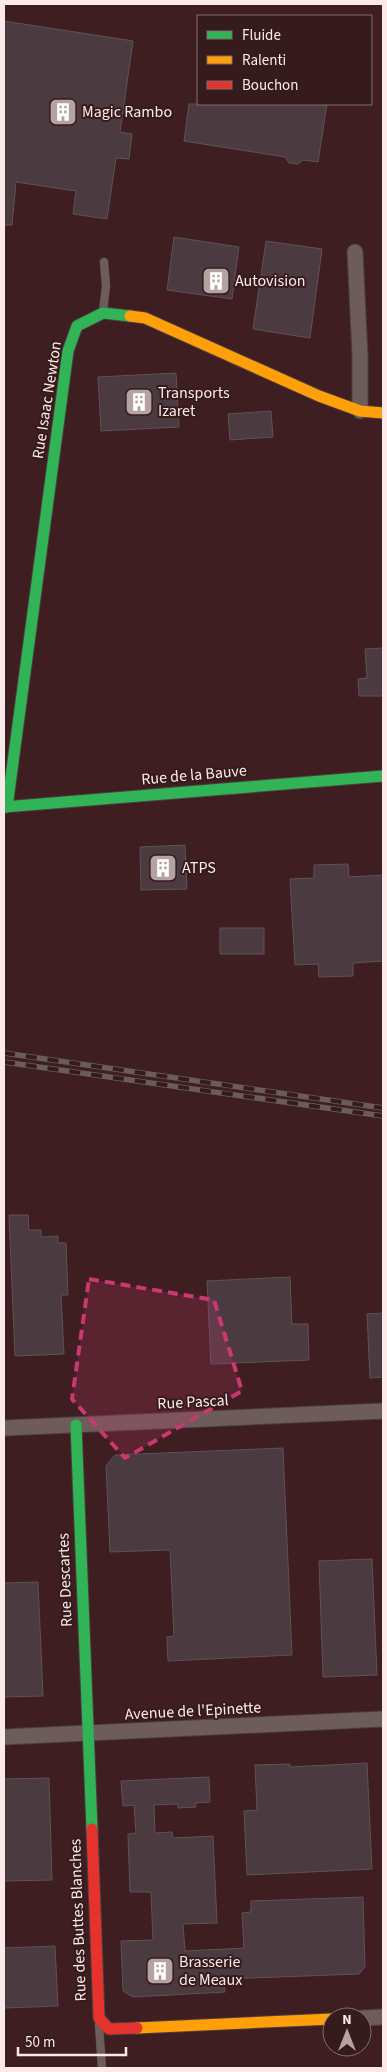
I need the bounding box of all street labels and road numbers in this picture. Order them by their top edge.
street label: Rue Isaac Newton [27,340,67,460]
street label: Rue de la Bauve [140,759,248,791]
street label: Rue Pascal [157,1389,229,1415]
street label: Rue Descartes [52,1532,78,1627]
street label: Avenue de l'Epinette [124,1696,262,1726]
street label: Rue des Buttes Blanches [64,1838,92,2002]

